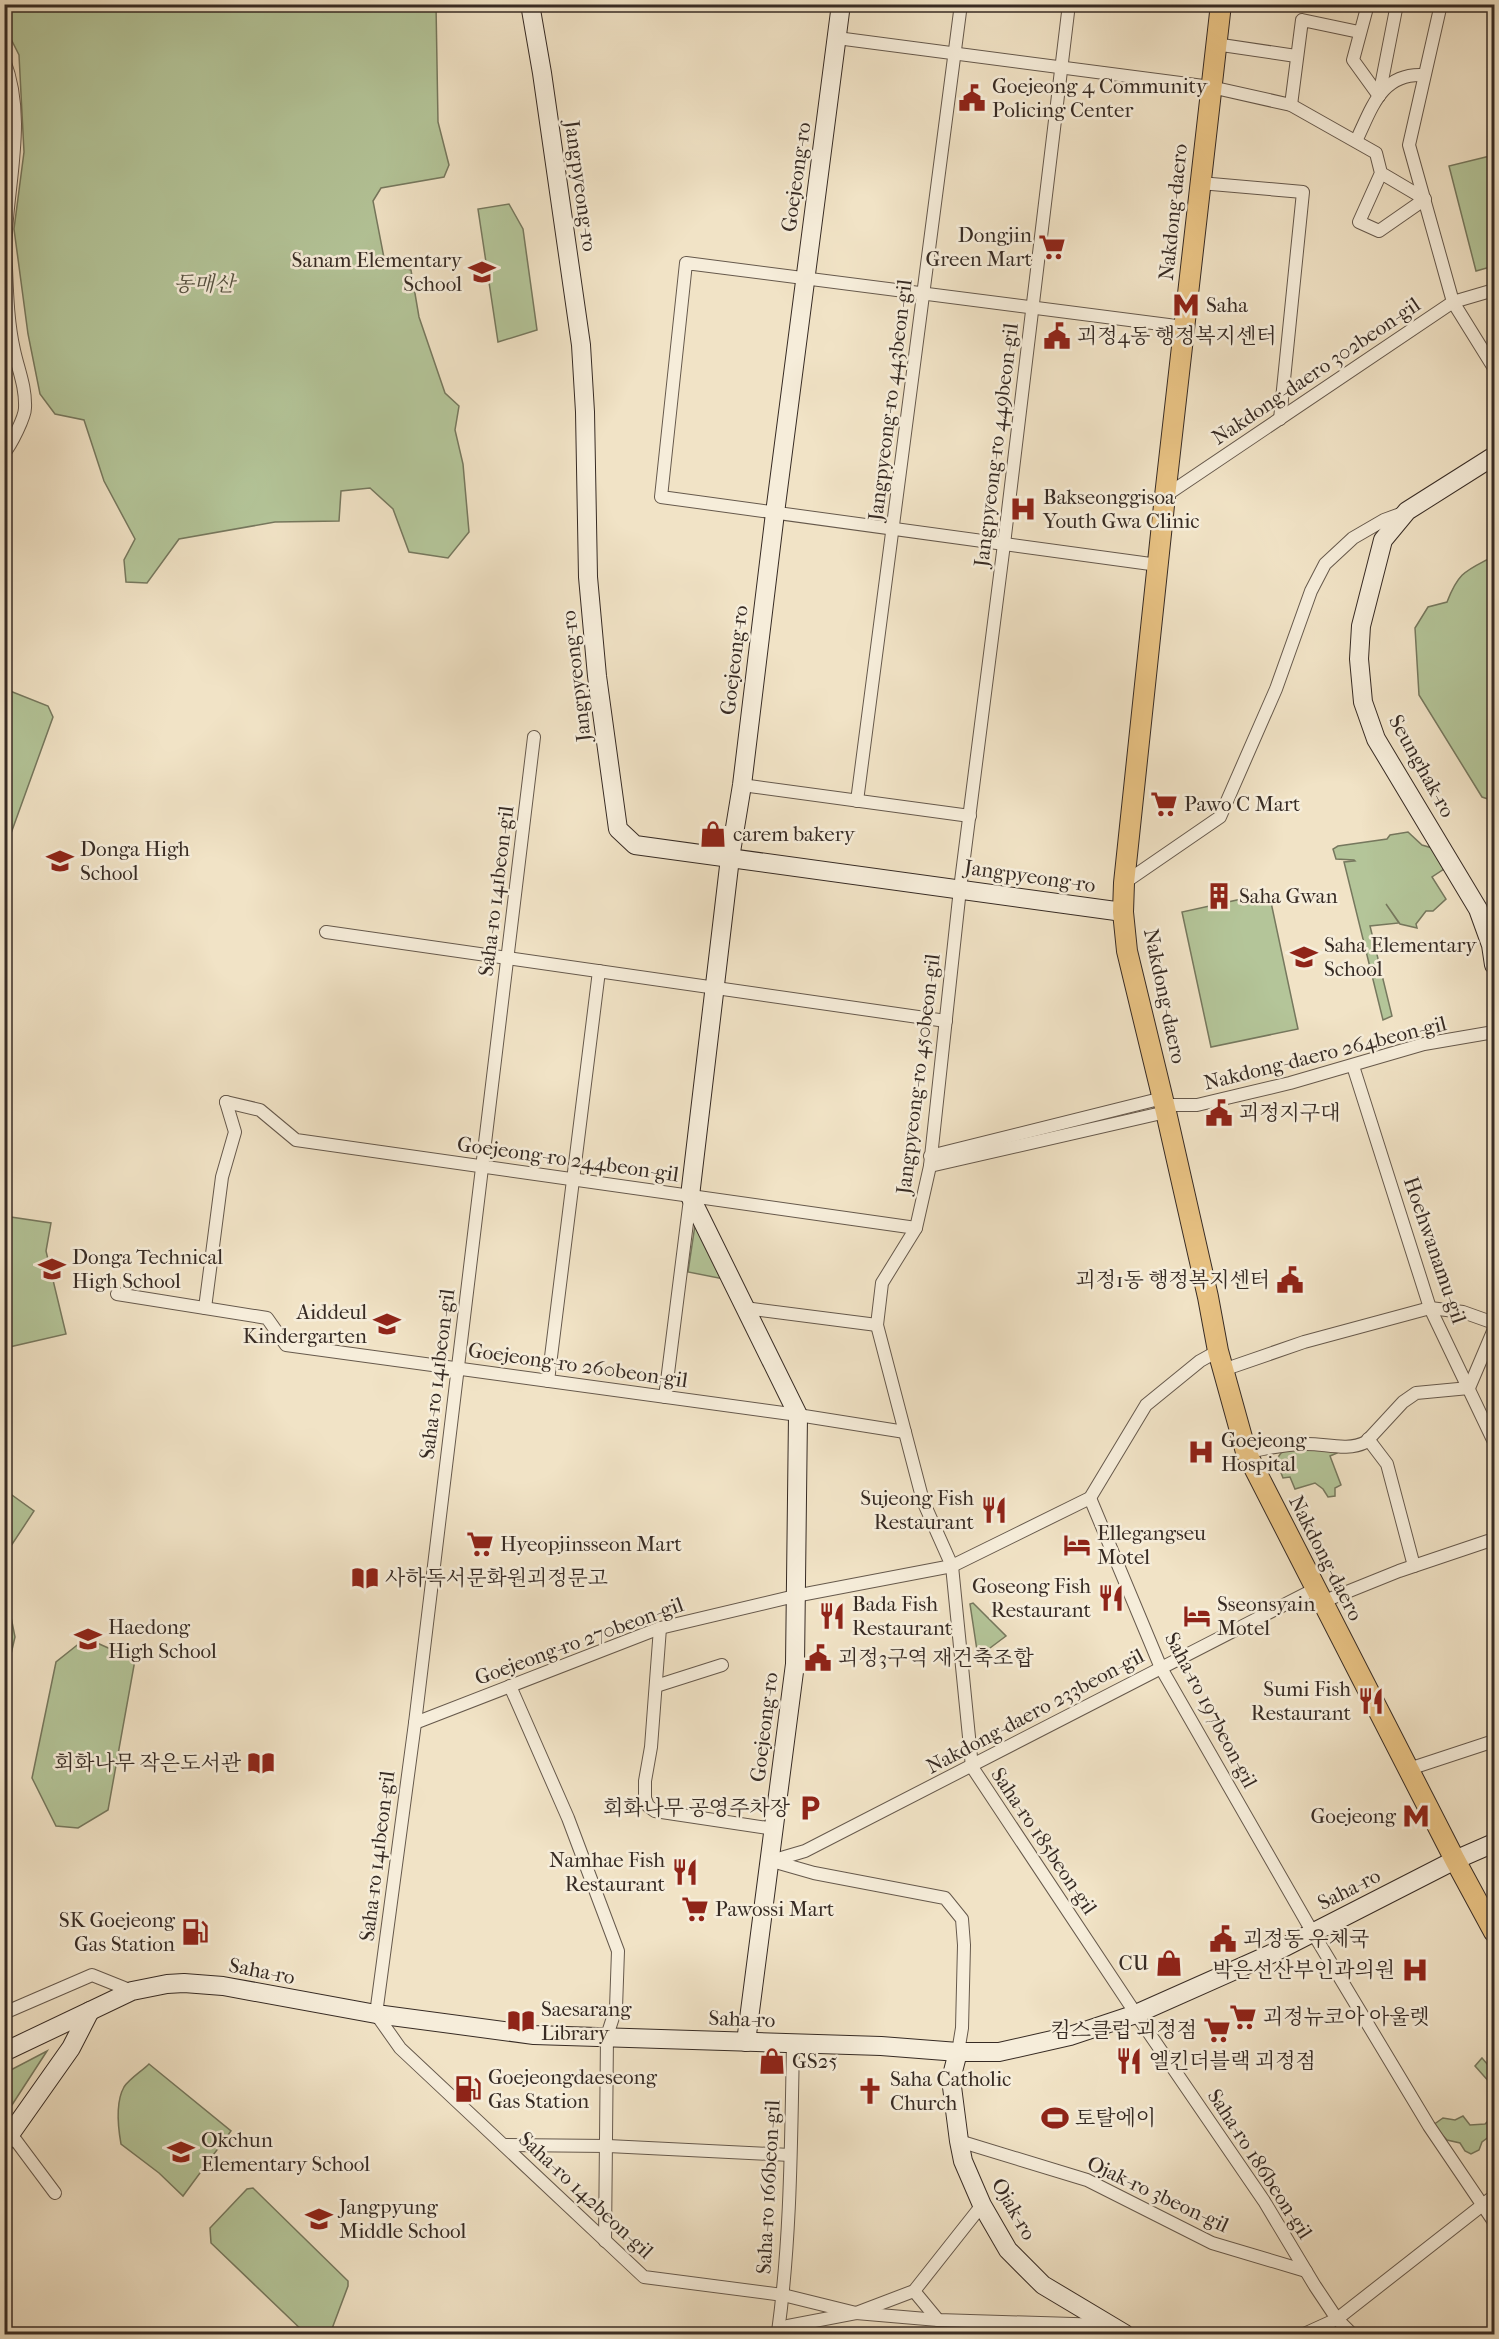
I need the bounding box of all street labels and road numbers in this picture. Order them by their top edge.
street label: Jangpyeong-ro [560,117,602,253]
street label: Goejeong-ro [776,121,816,233]
street label: Nakdong-daero [1154,142,1192,282]
street label: Jangpyeong-ro 443beon-gil [863,278,917,524]
street label: Nakdong-daero 302beon-gil [1207,292,1425,450]
street label: Jangpyeong-ro 449beon-gil [969,322,1023,570]
street label: Goejeong-ro [715,604,753,716]
street label: Jangpyeong-ro [556,609,596,745]
street label: Seunghak-ro [1384,710,1460,822]
street label: Saha-ro 141beon-gil [474,804,518,978]
street label: Jangpyeong-ro [961,855,1097,897]
street label: Nakdong-daero [1139,926,1191,1066]
street label: Jangpyeong-ro 450beon-gil [891,952,945,1198]
street label: Nakdong-daero 264beon-gil [1201,1011,1449,1095]
street label: Goejeong-ro 244beon-gil [456,1132,681,1186]
street label: Hoehwanamu-gil [1399,1173,1471,1327]
street label: Saha-ro 141beon-gil [415,1287,459,1461]
street label: Goejeong-ro 260beon-gil [467,1338,690,1392]
street label: Nakdong-daero [1284,1491,1368,1625]
street label: Goejeong-ro 270beon-gil [471,1592,687,1690]
street label: Saha-ro 197beon-gil [1160,1628,1262,1792]
street label: Nakdong-daero 233beon-gil [922,1643,1148,1779]
street label: Goejeong-ro [745,1671,783,1783]
street label: Saha-ro 185beon-gil [986,1763,1102,1919]
street label: Saha-ro 141beon-gil [355,1769,399,1943]
street label: Saha-ro [1314,1863,1384,1915]
street label: Saha-ro [227,1953,297,1989]
street label: Saha-ro [708,2006,776,2032]
street label: Saha-ro 186beon-gil [1203,2085,1317,2244]
street label: Saha-ro 166beon-gil [751,2099,785,2275]
street label: Saha-ro 142beon-gil [514,2127,658,2264]
street label: Ojak-ro 3beon-gil [1083,2151,1233,2237]
street label: Ojak-ro [987,2174,1041,2244]

